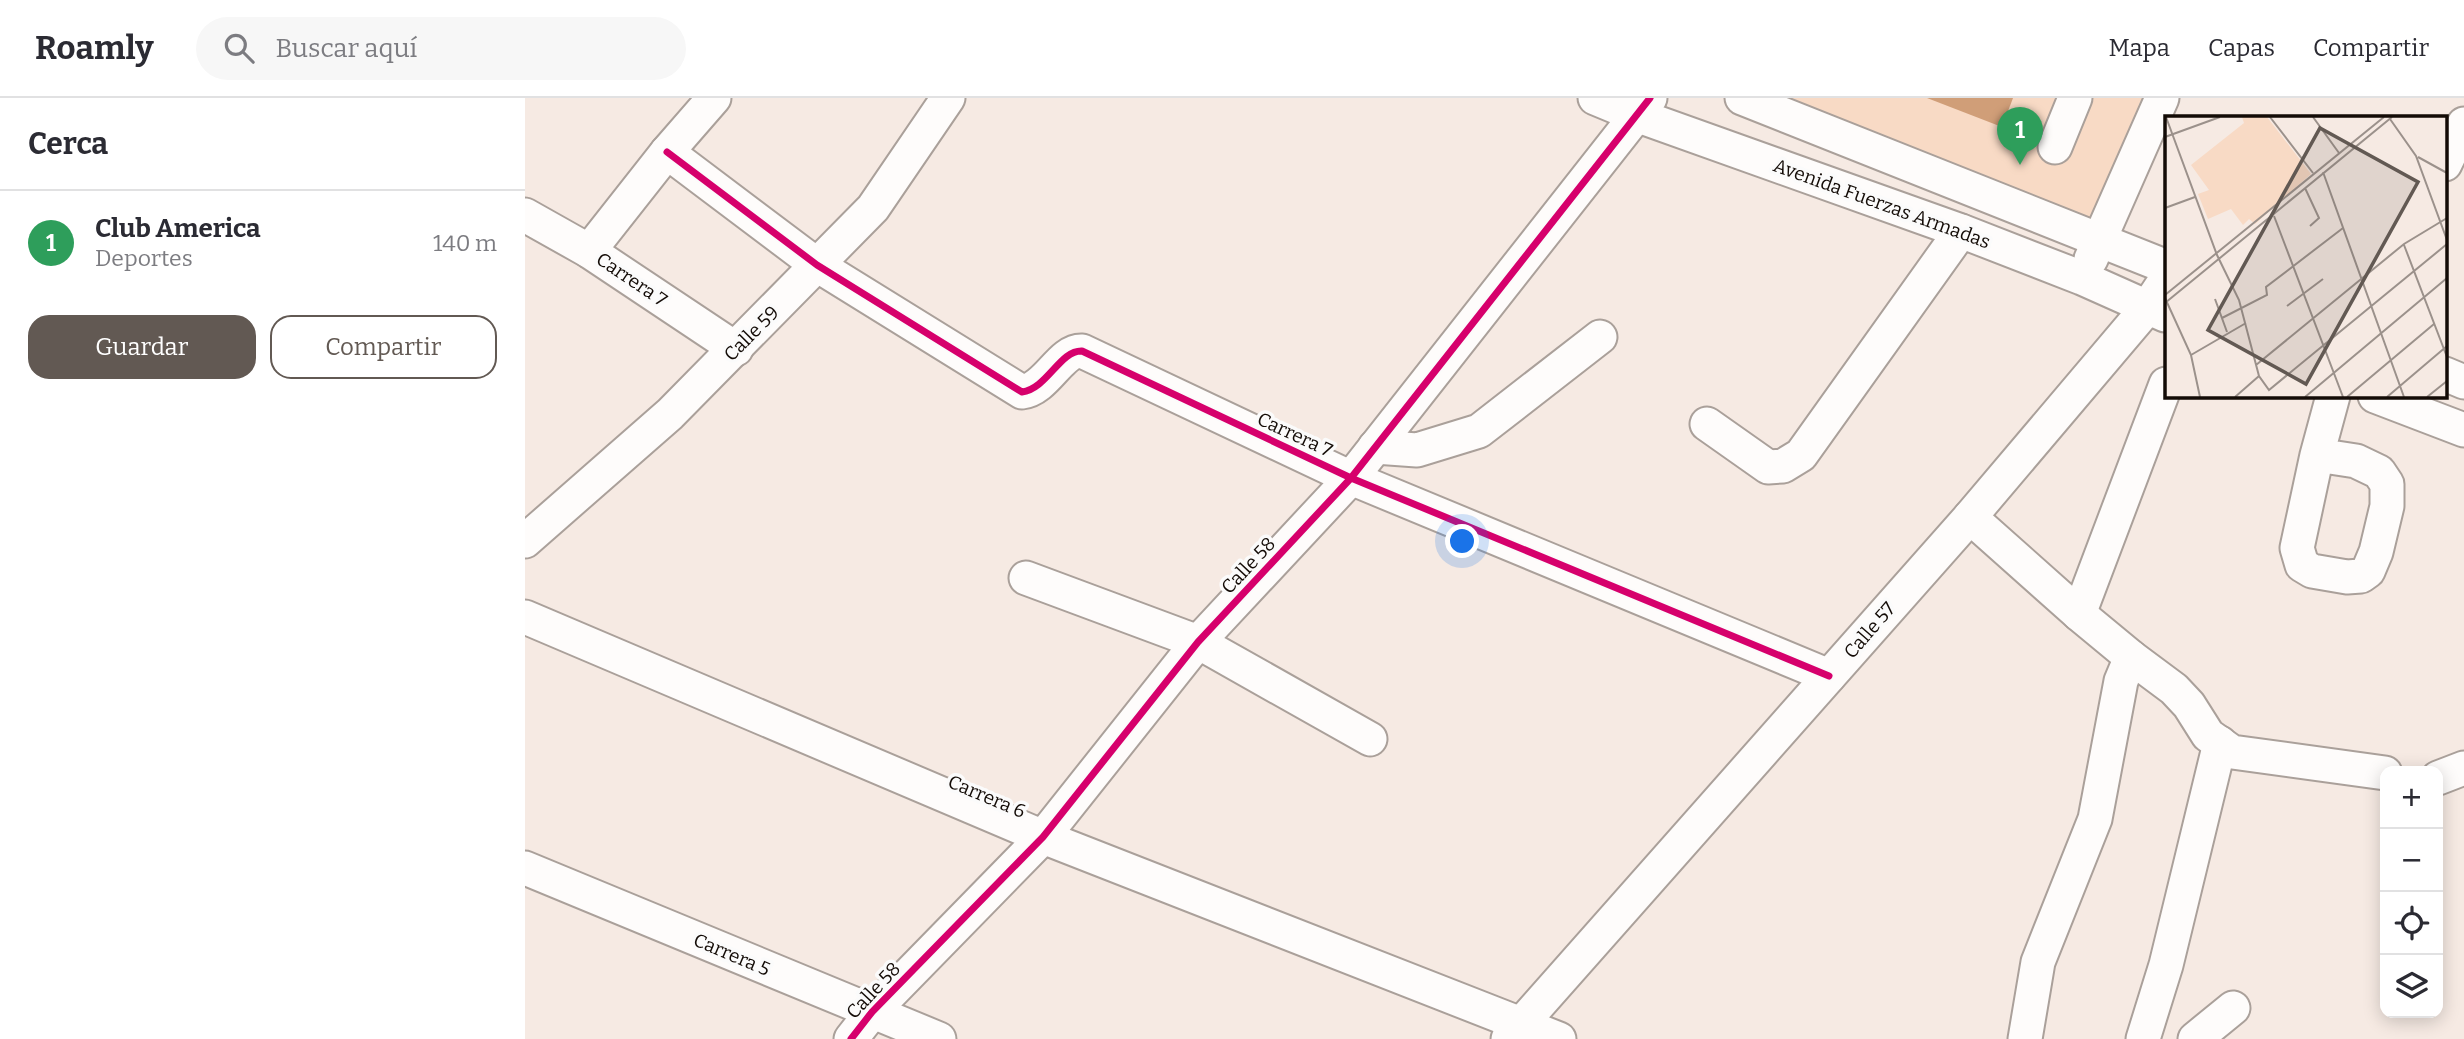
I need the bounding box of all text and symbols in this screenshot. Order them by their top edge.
search box [196,17,686,80]
text: Roamly [35,28,154,68]
icon: search [220,29,258,67]
text: Buscar aquí [276,33,417,64]
text: Mapa [2108,34,2170,62]
text: Capas [2208,34,2275,62]
text: Compartir [2313,34,2429,62]
pin: 1 [1997,107,2043,165]
inset map [2165,116,2447,397]
text: Cerca [28,126,108,162]
street label: Avenida Fuerzas Armadas [1770,153,1993,253]
text: Club America [95,213,261,244]
text: 1 [46,229,56,257]
text: 140 m [433,229,497,257]
text: Deportes [95,244,193,272]
street label: Carrera 7 [592,247,672,312]
street label: Calle 59 [719,301,784,366]
button: Guardar [28,315,256,379]
button: Compartir [270,315,497,379]
street label: Carrera 7 [1254,407,1336,462]
your location [1445,524,1479,558]
street label: Calle 58 [1216,532,1280,598]
street label: Calle 57 [1839,597,1900,663]
map controls [2380,766,2443,1018]
button: + [2380,766,2443,829]
street label: Carrera 6 [945,770,1029,823]
button: − [2380,829,2443,892]
button: locate [2380,892,2443,955]
street label: Carrera 5 [690,928,774,981]
button: layers [2380,955,2443,1018]
street label: Calle 58 [841,957,905,1023]

